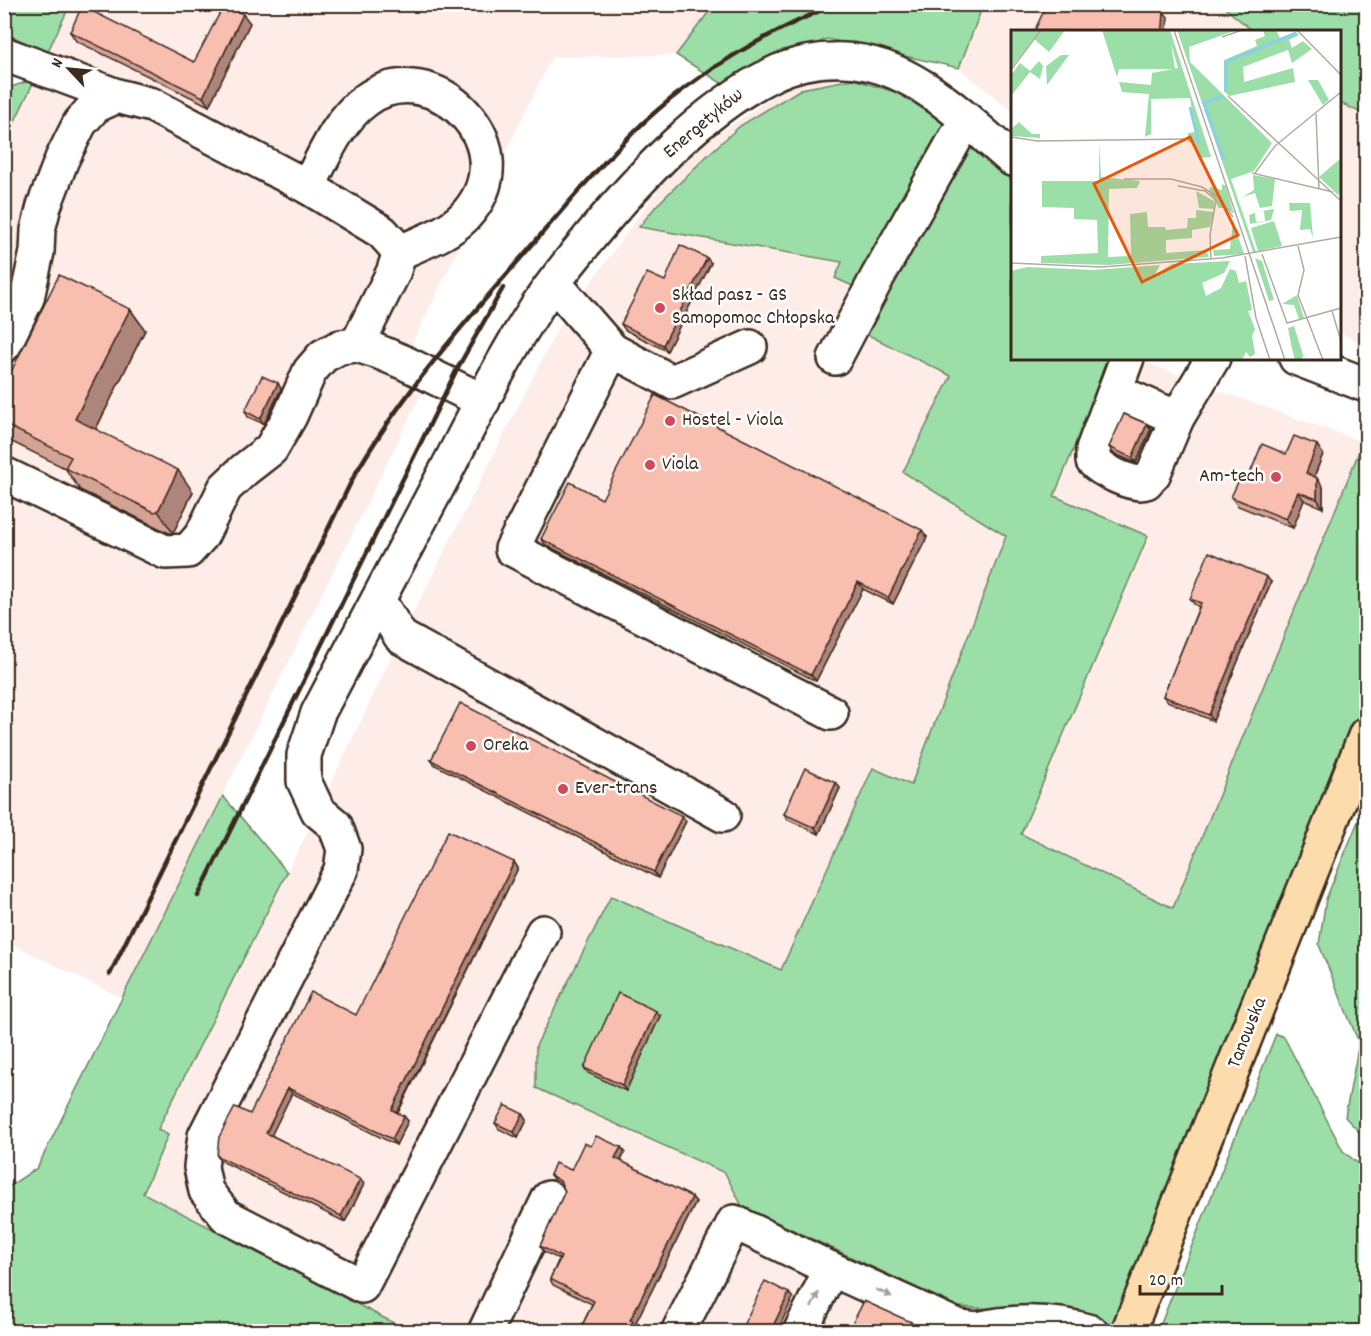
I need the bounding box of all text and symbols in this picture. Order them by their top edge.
inset map [1011,30,1341,360]
north arrow [39,39,99,99]
text: N [46,55,70,72]
street label: Energetyków [658,82,750,166]
place label: Skład pasz - GS Samopomoc Chłopska [672,282,835,333]
marker: Skład pasz - GS Samopomoc Chłopska [653,301,667,315]
place label: Hostel - Viola [682,407,783,435]
marker: Hostel - Viola [663,414,677,428]
place label: Viola [662,451,699,479]
marker: Viola [643,458,657,472]
place label: Am-tech [1199,463,1264,491]
marker: Am-tech [1269,470,1283,484]
place label: Oreka [483,732,529,760]
marker: Oreka [464,739,478,753]
place label: Ever-trans [575,775,657,803]
marker: Ever-trans [556,782,570,796]
street label: Tanowska [1221,993,1275,1073]
scale bar [1140,1258,1222,1296]
text: 20 m [1149,1269,1183,1294]
one-way arrow [875,1289,893,1299]
one-way arrow [811,1292,820,1309]

